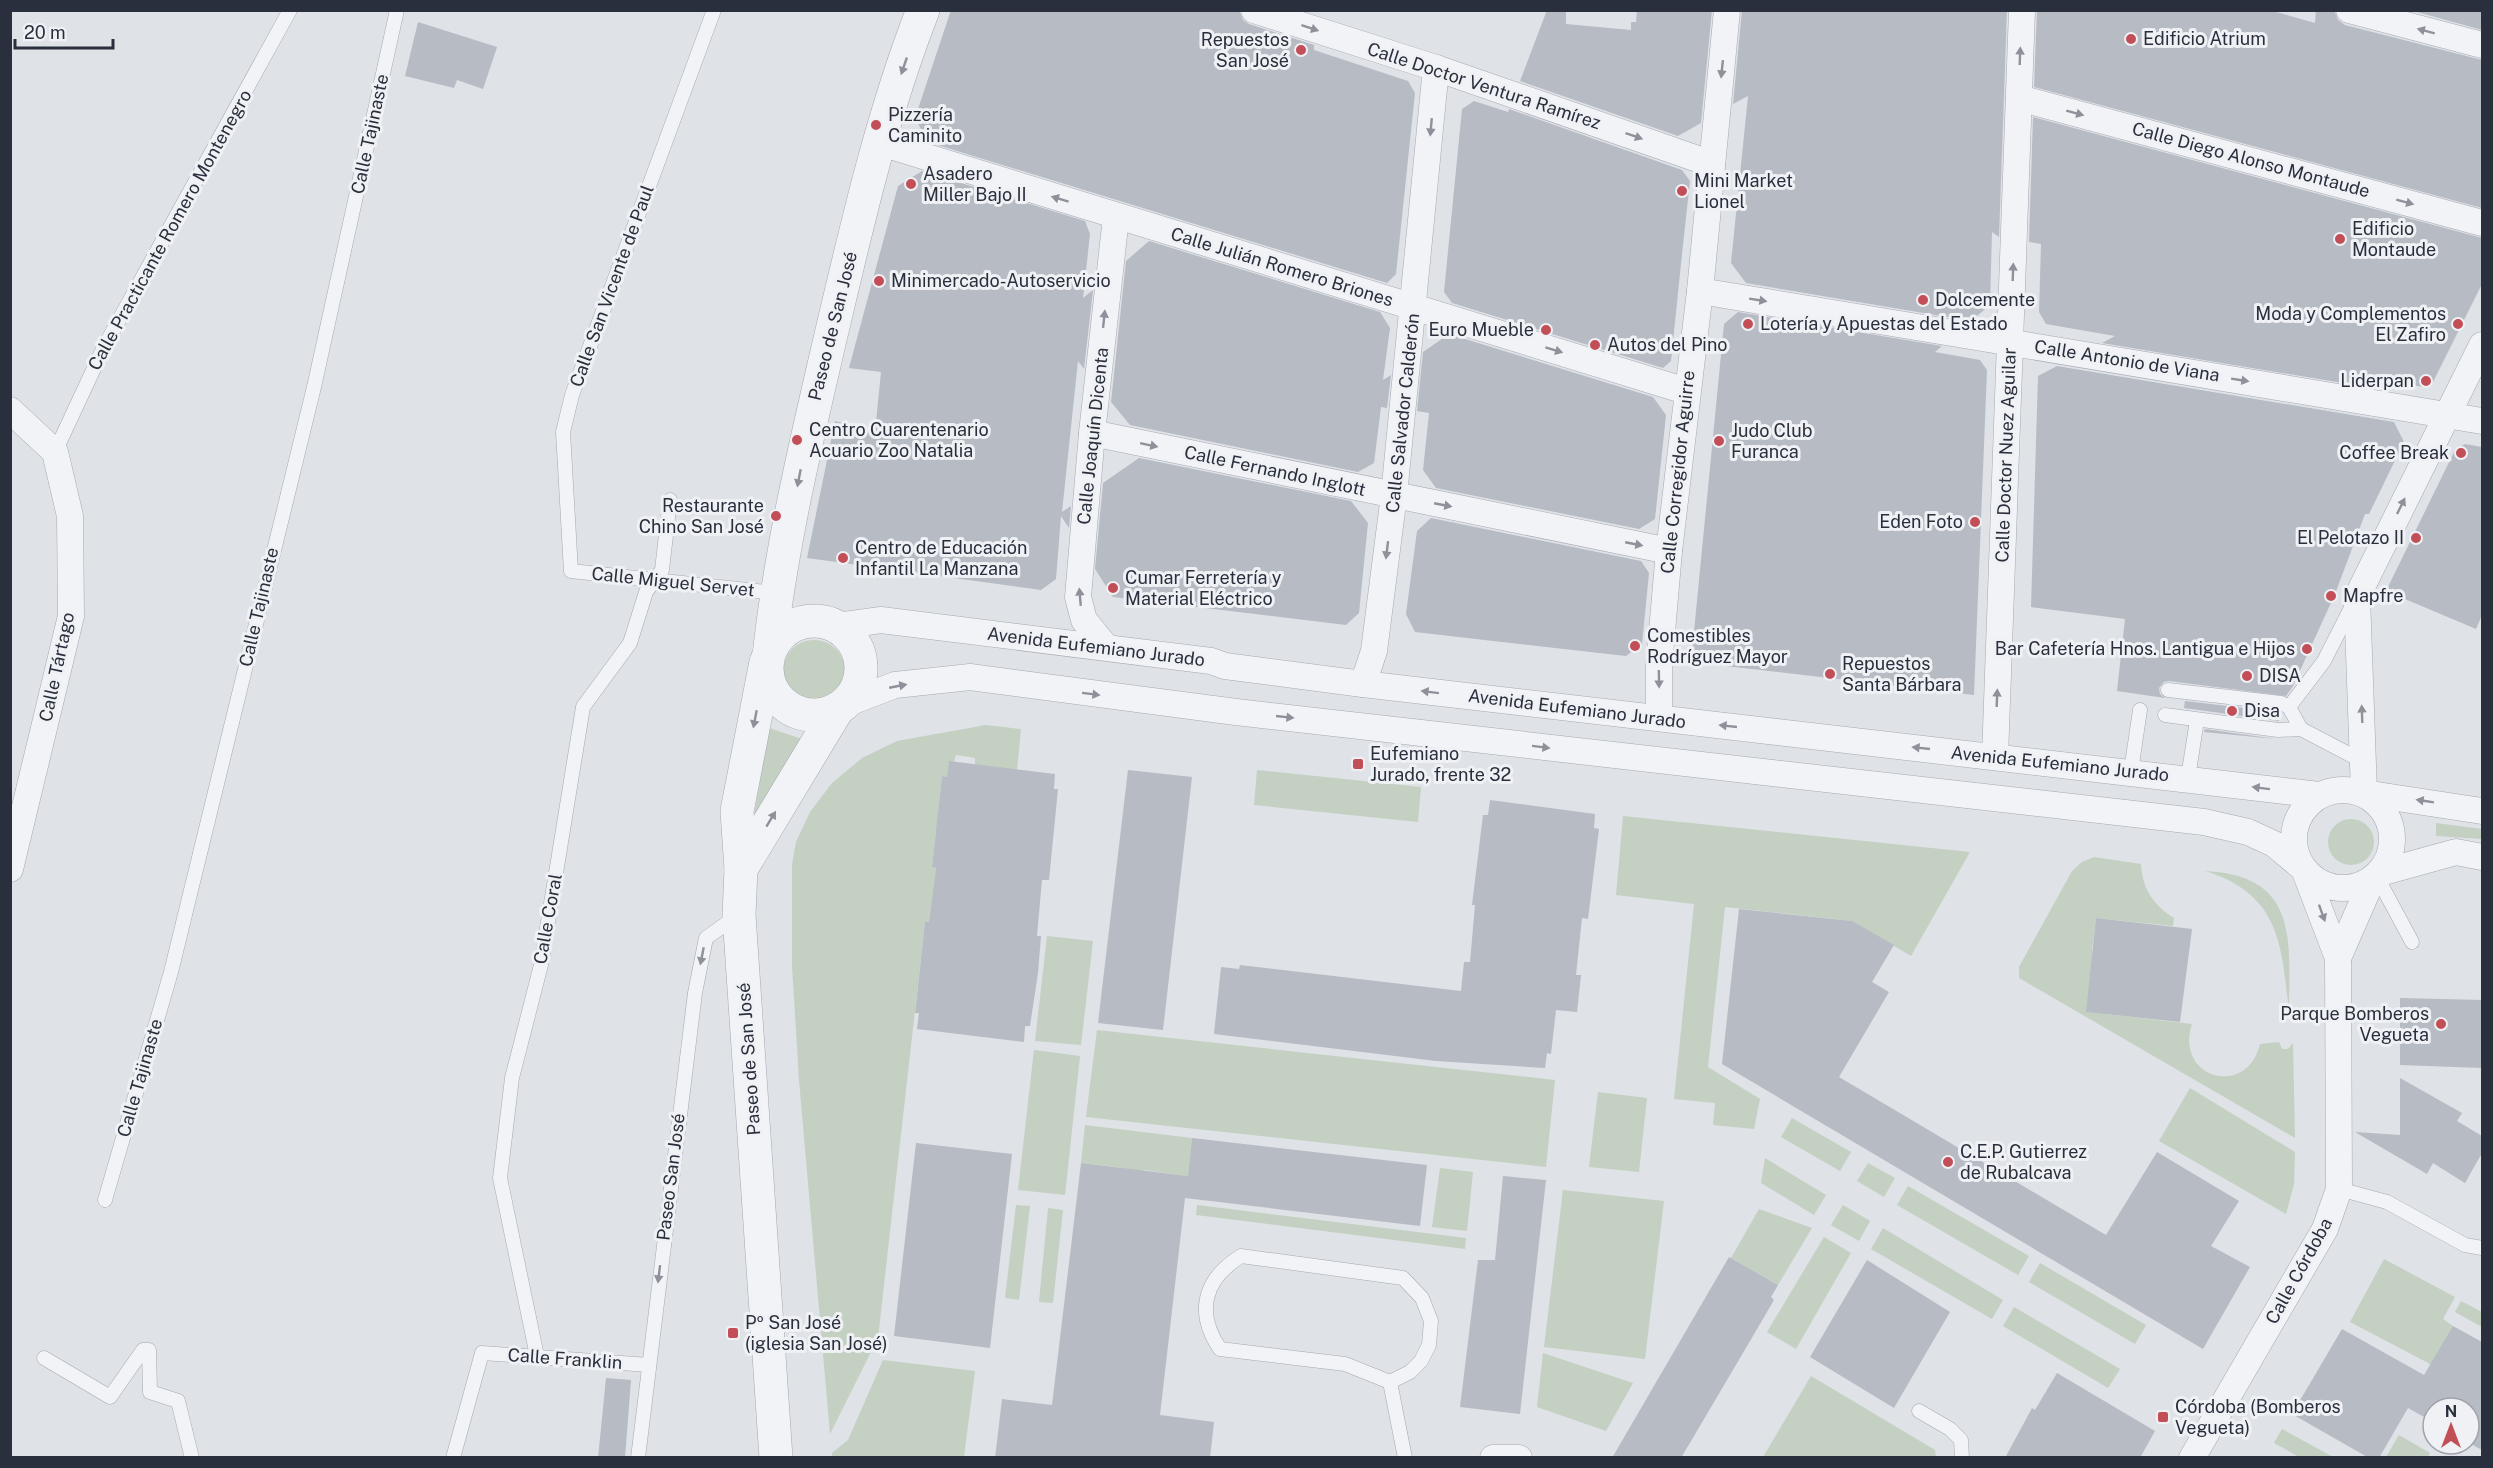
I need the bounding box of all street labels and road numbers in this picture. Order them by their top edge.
street label: Calle Doctor Ventura Ramírez [1365,38,1604,133]
street label: Calle Tajinaste [347,72,392,196]
street label: Calle Practicante Romero Montenegro [83,86,256,374]
street label: Calle Diego Alonso Montaude [2130,118,2372,201]
street label: Calle San Vicente de Paul [565,182,658,390]
street label: Calle Julián Romero Briones [1168,223,1396,310]
street label: Paseo de San José [804,249,861,403]
street label: Calle Salvador Calderón [1382,312,1423,514]
street label: Calle Antonio de Viana [2033,335,2221,386]
street label: Calle Joaquín Dicenta [1073,346,1112,526]
street label: Calle Doctor Nuez Aguilar [1991,347,2020,563]
street label: Calle Corregidor Aguirre [1656,369,1699,575]
street label: Calle Fernando Inglott [1182,441,1368,500]
street label: Calle Tajinaste [235,545,282,669]
street label: Calle Miguel Servet [590,562,756,601]
street label: Calle Tártago [35,610,78,723]
street label: Avenida Eufemiano Jurado [986,623,1206,670]
street label: Avenida Eufemiano Jurado [1467,685,1687,732]
street label: Avenida Eufemiano Jurado [1950,742,2170,785]
street label: Calle Coral [529,872,566,966]
street label: Paseo de San José [733,982,764,1136]
street label: Calle Tajinaste [113,1016,166,1139]
street label: Paseo San José [652,1112,689,1242]
street label: Calle Córdoba [2261,1214,2336,1327]
street label: Calle Franklin [507,1344,623,1373]

